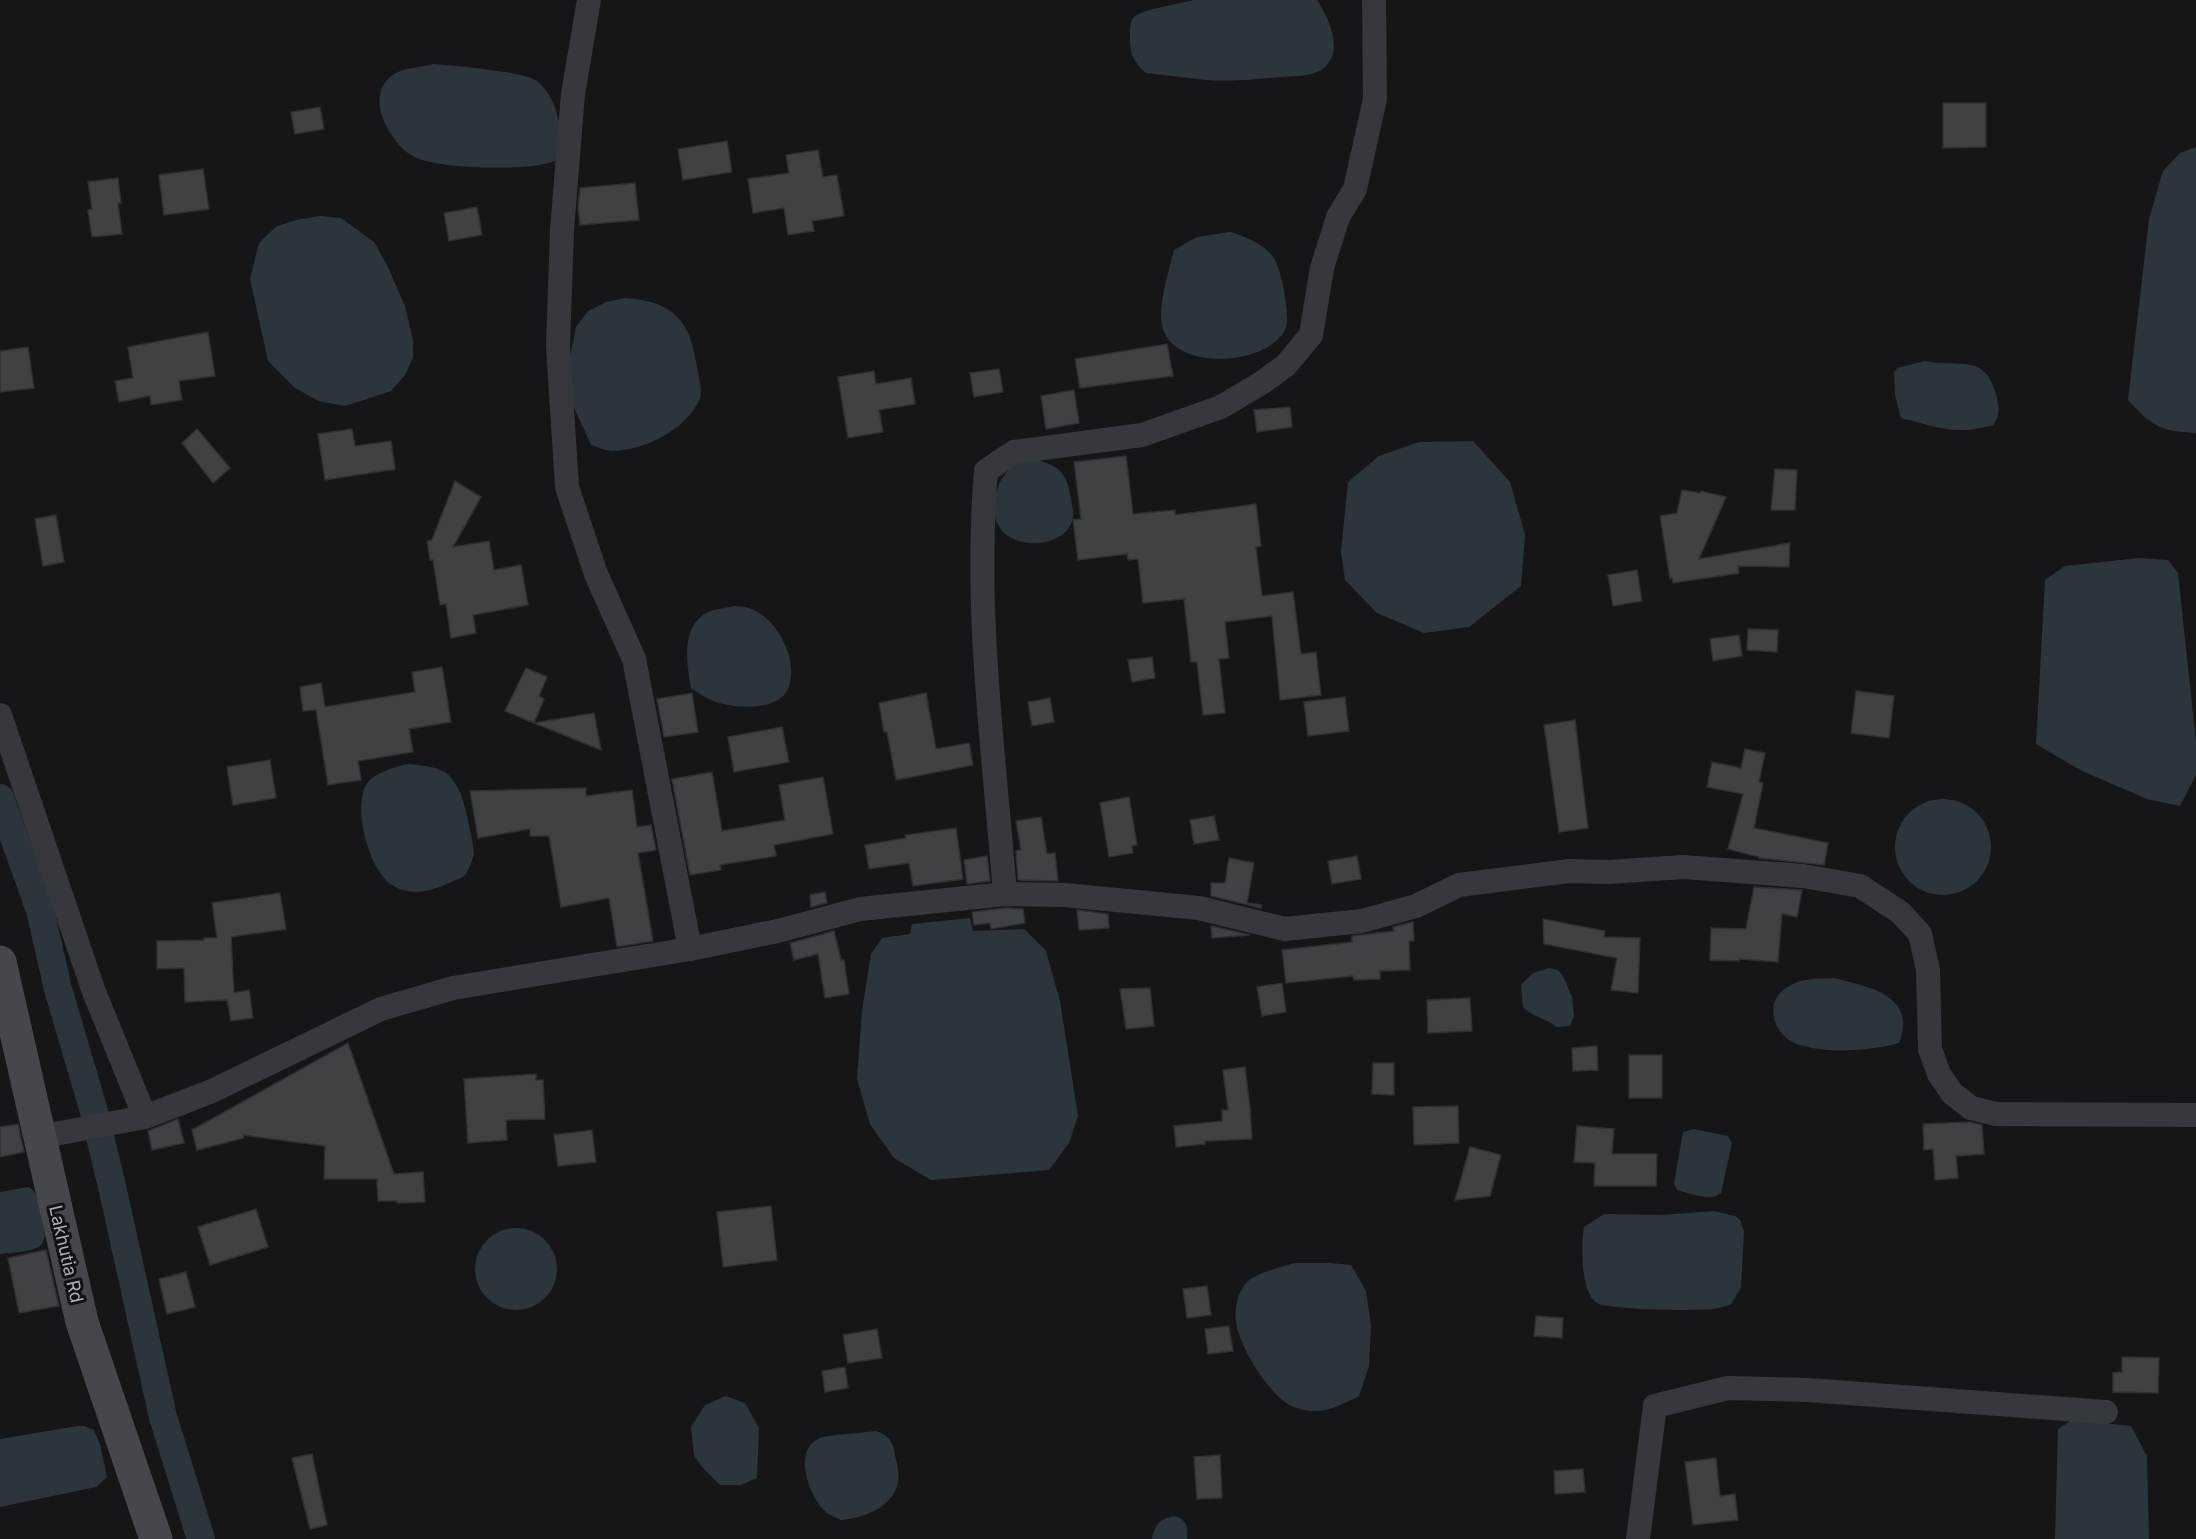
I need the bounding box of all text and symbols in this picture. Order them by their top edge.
street label: Lakhutia Rd [45,1203,88,1305]

